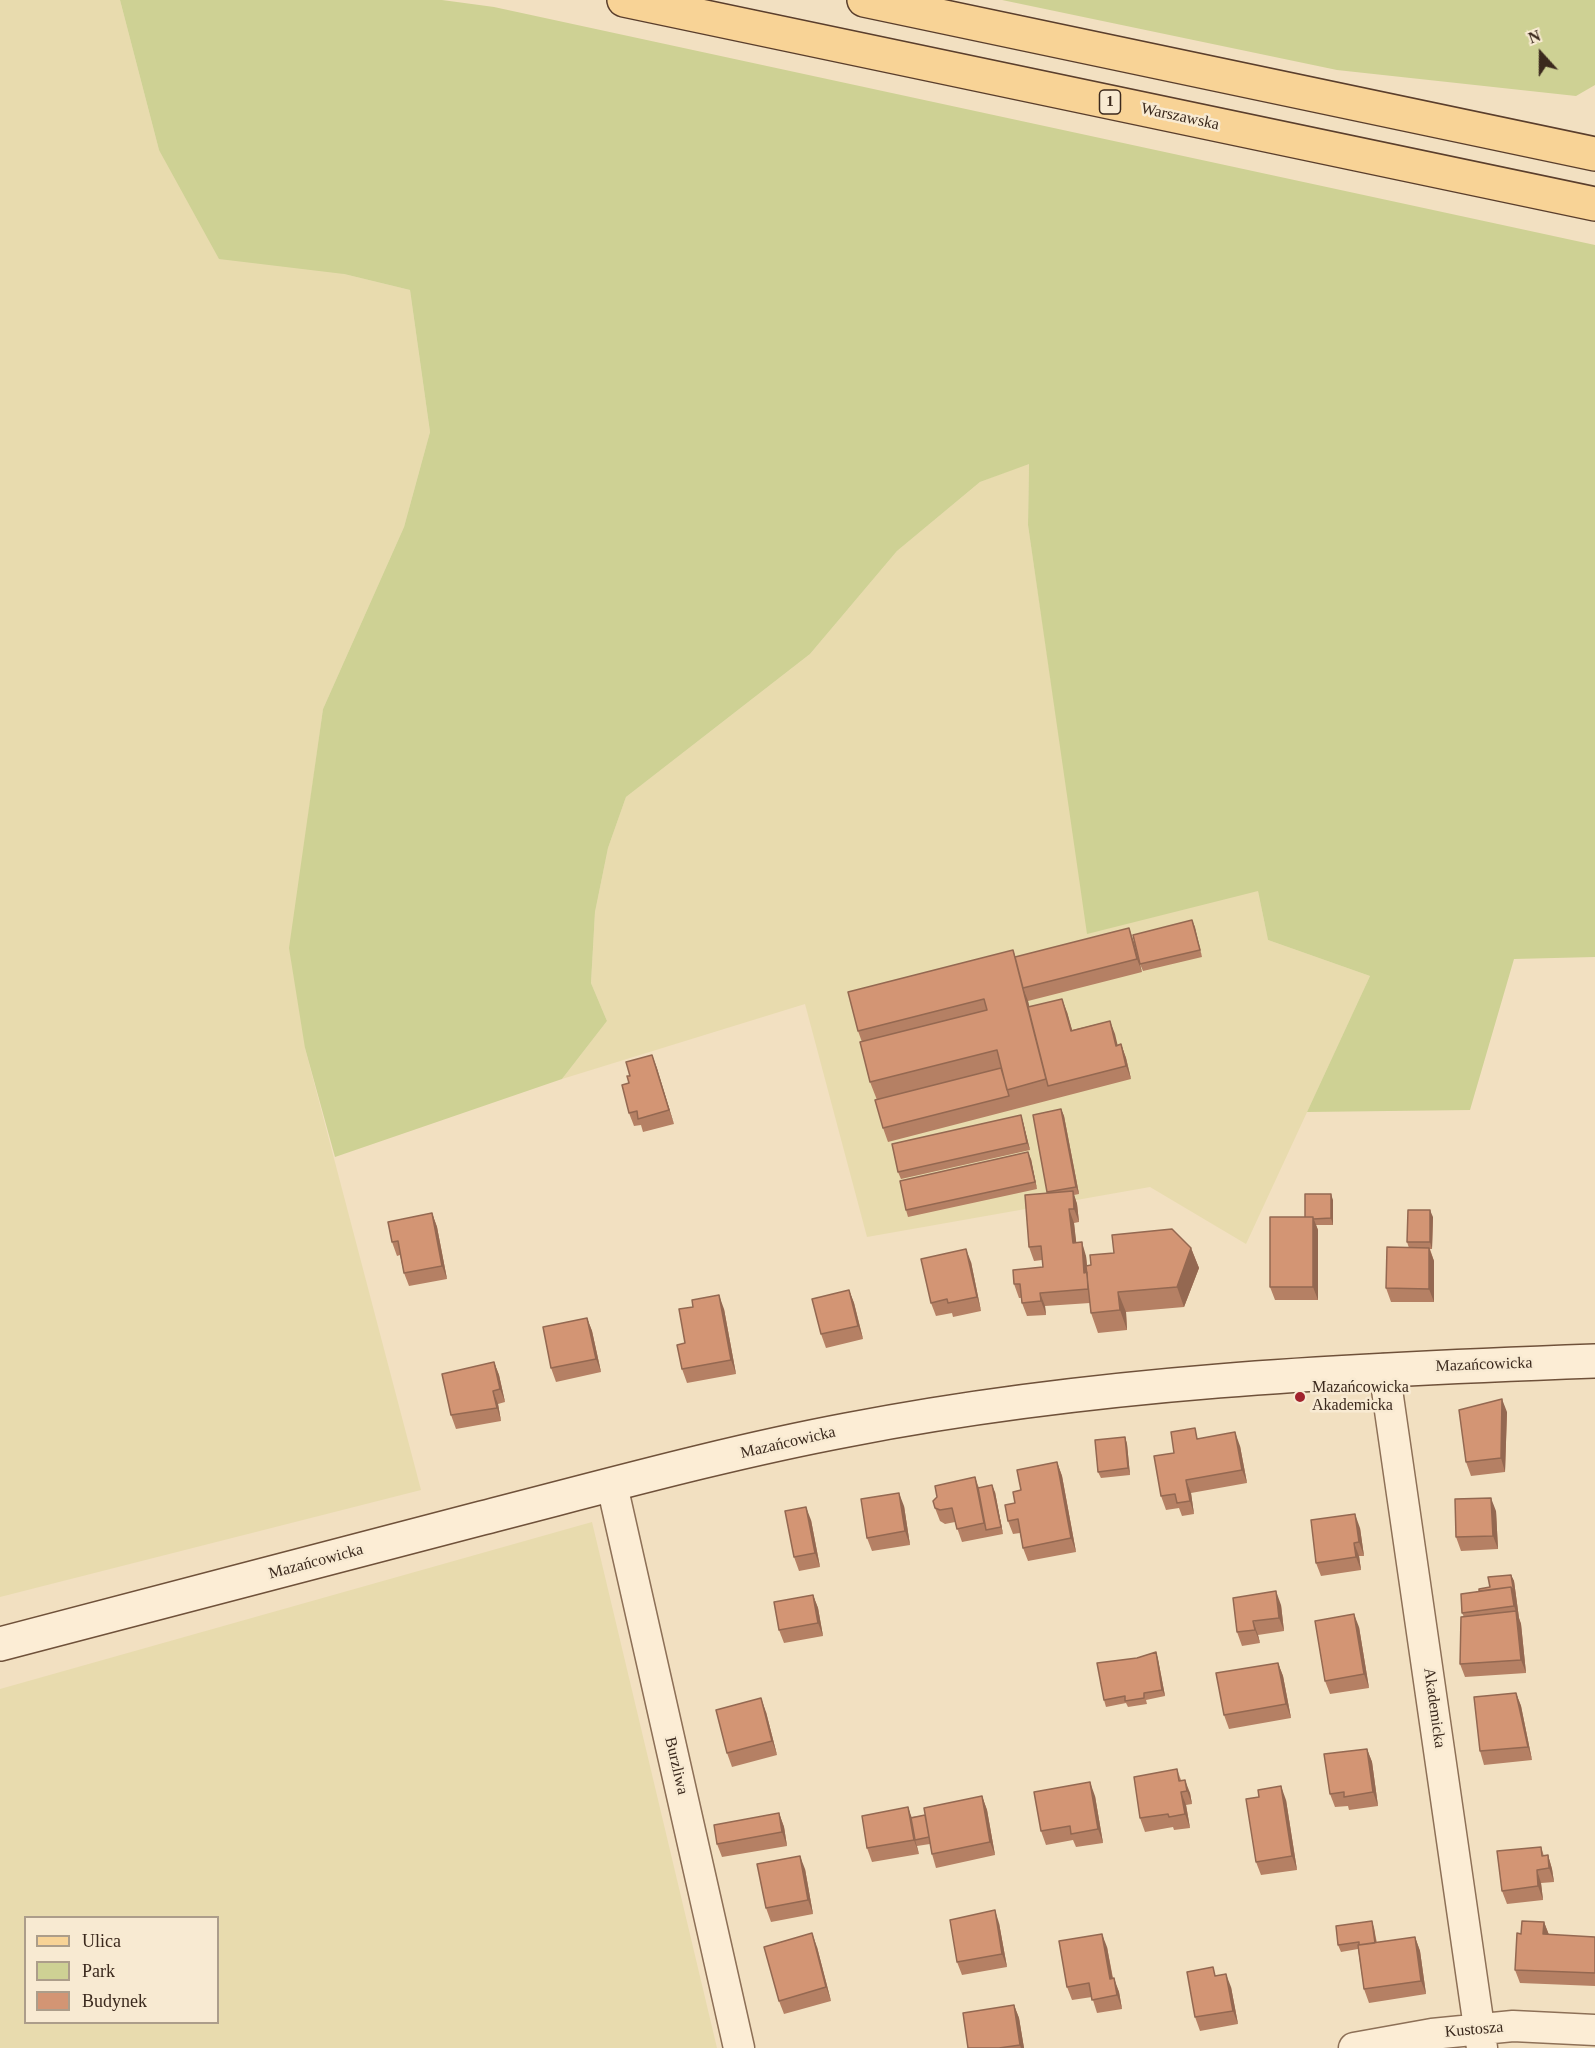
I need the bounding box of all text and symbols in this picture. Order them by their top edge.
north arrow [1511,24,1571,84]
text: N [1526,27,1543,47]
road number: 1 [1100,90,1120,114]
street label: Warszawska [1139,99,1221,135]
street label: Mazańcowicka [1435,1354,1533,1376]
place label: Mazańcowicka Akademicka [1312,1378,1409,1416]
marker: Mazańcowicka Akademicka [1293,1390,1307,1404]
street label: Mazańcowicka [739,1423,837,1463]
street label: Mazańcowicka [267,1540,365,1584]
street label: Akademicka [1419,1667,1449,1749]
street label: Burzliwa [660,1735,692,1797]
legend [24,1916,219,2024]
text: Ulica [82,1931,121,1951]
text: Park [82,1961,115,1981]
text: Budynek [82,1991,147,2011]
street label: Kustosza [1444,2018,1504,2042]

